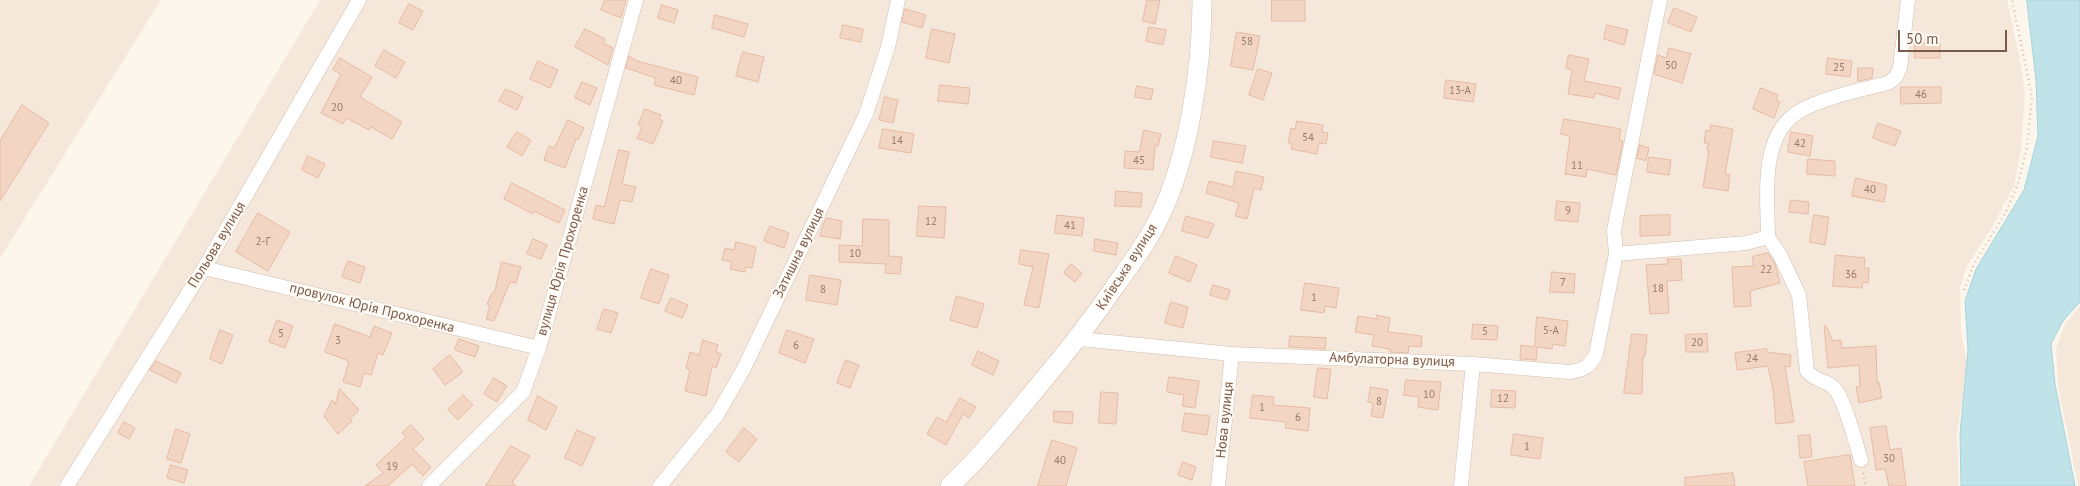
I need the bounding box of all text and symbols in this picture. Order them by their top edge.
scale bar [1900,20,2009,52]
text: 50 m [1906,29,1939,48]
house number: 58 [1241,35,1253,49]
house number: 50 [1665,59,1677,73]
house number: 25 [1833,61,1845,75]
house number: 40 [670,74,682,88]
house number: 13-А [1449,84,1471,98]
house number: 46 [1915,88,1927,102]
house number: 20 [331,101,343,115]
house number: 54 [1302,131,1314,145]
house number: 14 [891,134,903,148]
house number: 42 [1794,137,1806,151]
house number: 45 [1133,154,1145,168]
house number: 11 [1571,159,1583,173]
house number: 40 [1864,183,1876,197]
street label: вулиця Юрія Прохоренка [534,184,592,338]
street label: Польова вулиця [185,199,249,291]
house number: 9 [1565,204,1571,218]
street label: Затишна вулиця [770,205,828,301]
house number: 12 [925,215,937,229]
house number: 41 [1064,219,1076,233]
street label: Київська вулиця [1093,221,1161,313]
house number: 2-Г [256,235,270,249]
house number: 10 [849,247,861,261]
house number: 22 [1760,263,1772,277]
house number: 36 [1845,268,1857,282]
house number: 7 [1560,276,1566,290]
street label: провулок Юрія Прохоренка [288,279,456,337]
house number: 18 [1652,282,1664,296]
house number: 8 [820,283,826,297]
house number: 1 [1311,291,1317,305]
house number: 5-А [1543,324,1559,338]
house number: 5 [1482,325,1488,339]
house number: 5 [278,327,284,341]
house number: 3 [335,334,341,348]
house number: 20 [1691,336,1703,350]
house number: 6 [793,339,799,353]
street label: Амбулаторна вулиця [1329,349,1455,371]
house number: 24 [1746,352,1758,366]
street label: Нова вулиця [1213,381,1237,459]
house number: 10 [1423,388,1435,402]
house number: 12 [1497,392,1509,406]
house number: 8 [1376,395,1382,409]
house number: 1 [1259,401,1265,415]
house number: 6 [1295,411,1301,425]
house number: 1 [1524,440,1530,454]
house number: 30 [1883,452,1895,466]
house number: 40 [1054,454,1066,468]
house number: 19 [386,460,398,474]

